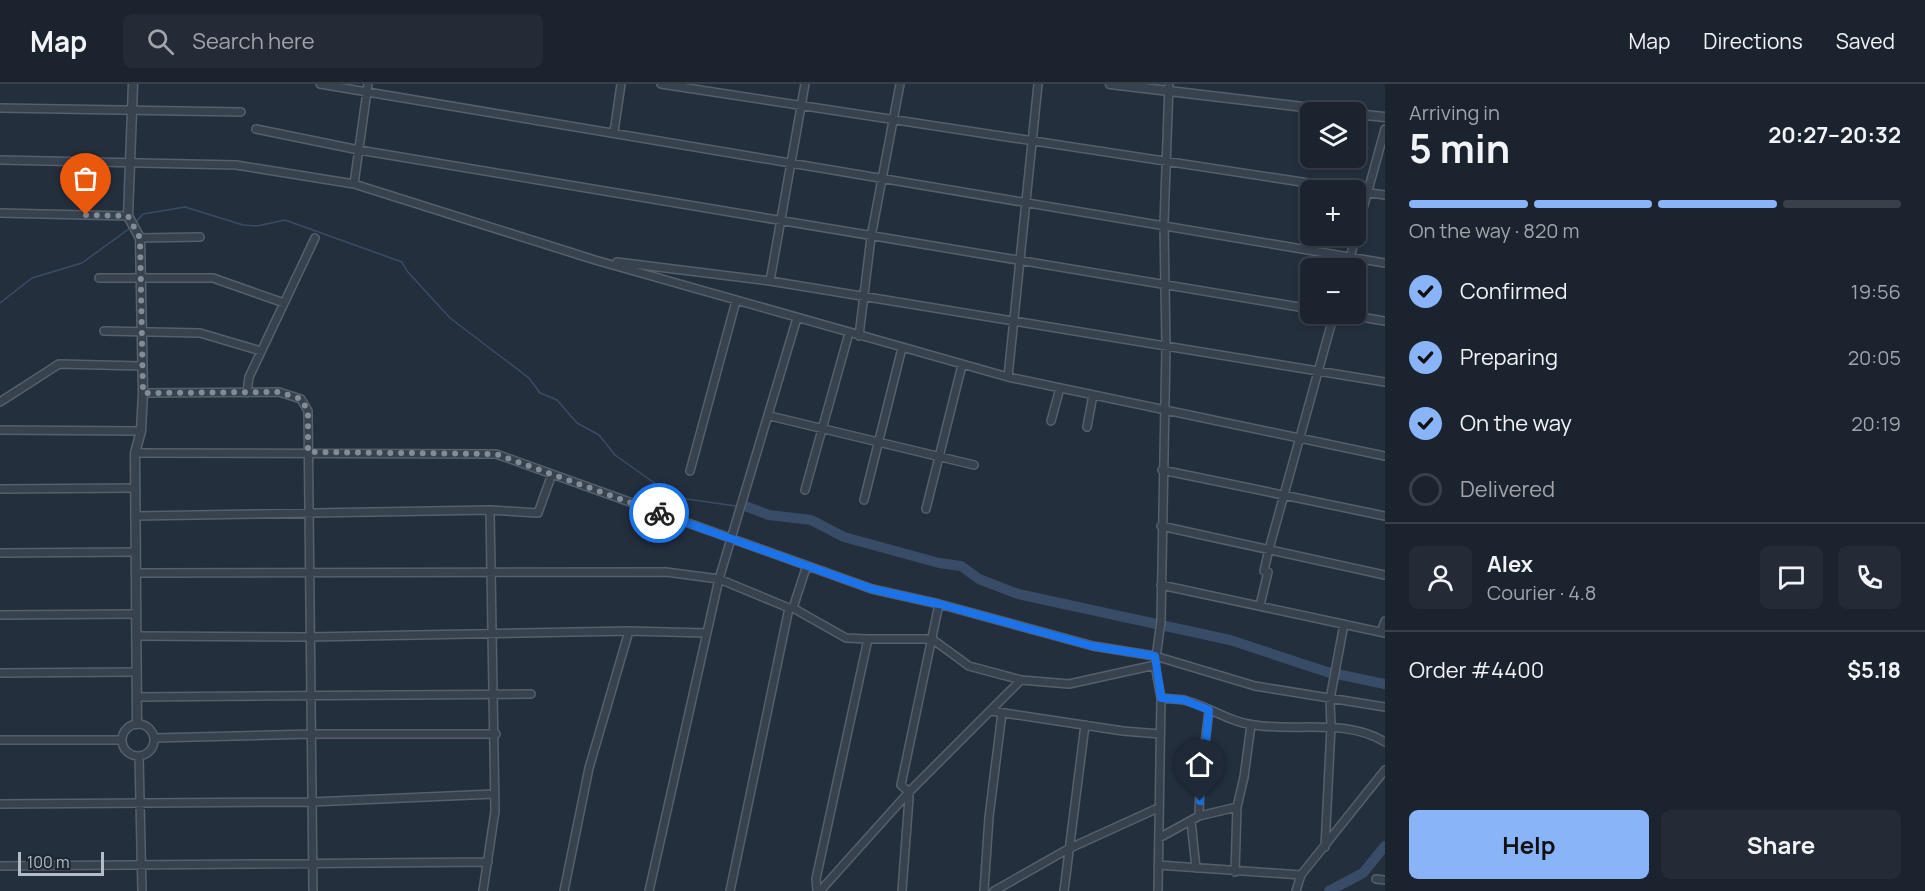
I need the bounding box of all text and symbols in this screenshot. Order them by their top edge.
search box [123,14,543,68]
text: Map [30,22,87,60]
icon: search [144,25,177,58]
text: Search here [192,26,315,56]
text: Map [1629,27,1670,55]
text: Directions [1703,27,1803,55]
text: Saved [1836,27,1895,55]
text: Arriving in [1409,99,1500,126]
map controls [1300,102,1366,324]
button: layers [1300,102,1366,168]
text: 20:27–20:32 [1768,120,1901,150]
text: 5 min [1409,121,1510,175]
pin [60,153,111,215]
icon: bag [69,162,102,195]
button: + [1300,180,1366,246]
text: On the way · 820 m [1409,217,1579,244]
button: − [1300,258,1366,324]
icon: check [1409,275,1442,308]
text: Confirmed [1460,276,1568,306]
text: 19:56 [1851,278,1901,305]
icon: check [1409,341,1442,374]
text: Preparing [1460,342,1558,372]
text: 20:05 [1848,344,1901,371]
icon: check [1409,407,1442,440]
text: On the way [1460,408,1572,438]
text: 20:19 [1851,410,1901,437]
text: Delivered [1460,474,1555,504]
courier [629,483,689,543]
icon: bike [643,497,676,530]
button: person [1409,546,1472,609]
button: chat [1760,546,1823,609]
button: phone [1838,546,1901,609]
text: Alex [1487,549,1533,579]
text: Courier · 4.8 [1487,579,1596,606]
text: Order #4400 [1409,655,1544,685]
text: $5.18 [1847,655,1901,685]
pin [1174,739,1225,801]
icon: home [1183,748,1216,781]
button: Help [1409,810,1649,879]
button: Share [1661,810,1901,879]
scale bar [18,849,104,876]
text: 100 m [27,851,70,873]

